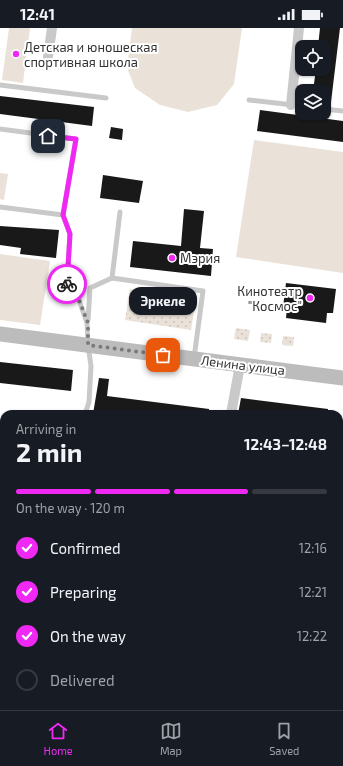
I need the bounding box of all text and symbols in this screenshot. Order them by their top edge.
text: 12:41 [20,5,55,23]
place label: Детская и юношеская спортивная школа [24,39,157,70]
map controls [295,40,331,120]
button: locate [295,40,331,76]
marker: Детская и юношеская спортивная школа [11,49,21,59]
button: layers [295,84,331,120]
pin [31,119,65,153]
icon: home [37,125,59,147]
place label: Мэрия [180,250,220,266]
marker: Мэрия [167,253,177,263]
courier [47,264,87,304]
icon: bike [56,273,78,295]
place label: Кинотеатр "Космос" [237,283,302,314]
callout: Эркеле [129,287,197,315]
text: Эркеле [140,293,186,309]
marker: Кинотеатр "Космос" [305,293,315,303]
pin [146,338,180,372]
icon: bag [152,344,174,366]
street label: Ленина улица [200,352,286,378]
text: Arriving in [16,421,76,437]
text: 12:43–12:48 [244,435,327,453]
text: 2 min [16,436,82,467]
text: On the way · 120 m [16,500,125,516]
icon: check [16,537,38,559]
text: Confirmed [50,539,121,557]
text: 12:16 [299,540,327,556]
icon: check [16,581,38,603]
text: Preparing [50,583,116,601]
text: 12:21 [299,584,327,600]
icon: check [16,625,38,647]
text: On the way [50,627,126,645]
text: 12:22 [297,628,327,644]
text: Delivered [50,671,115,689]
tab: Home [44,720,73,757]
tab: Map [160,720,182,757]
tab: Saved [269,720,299,757]

